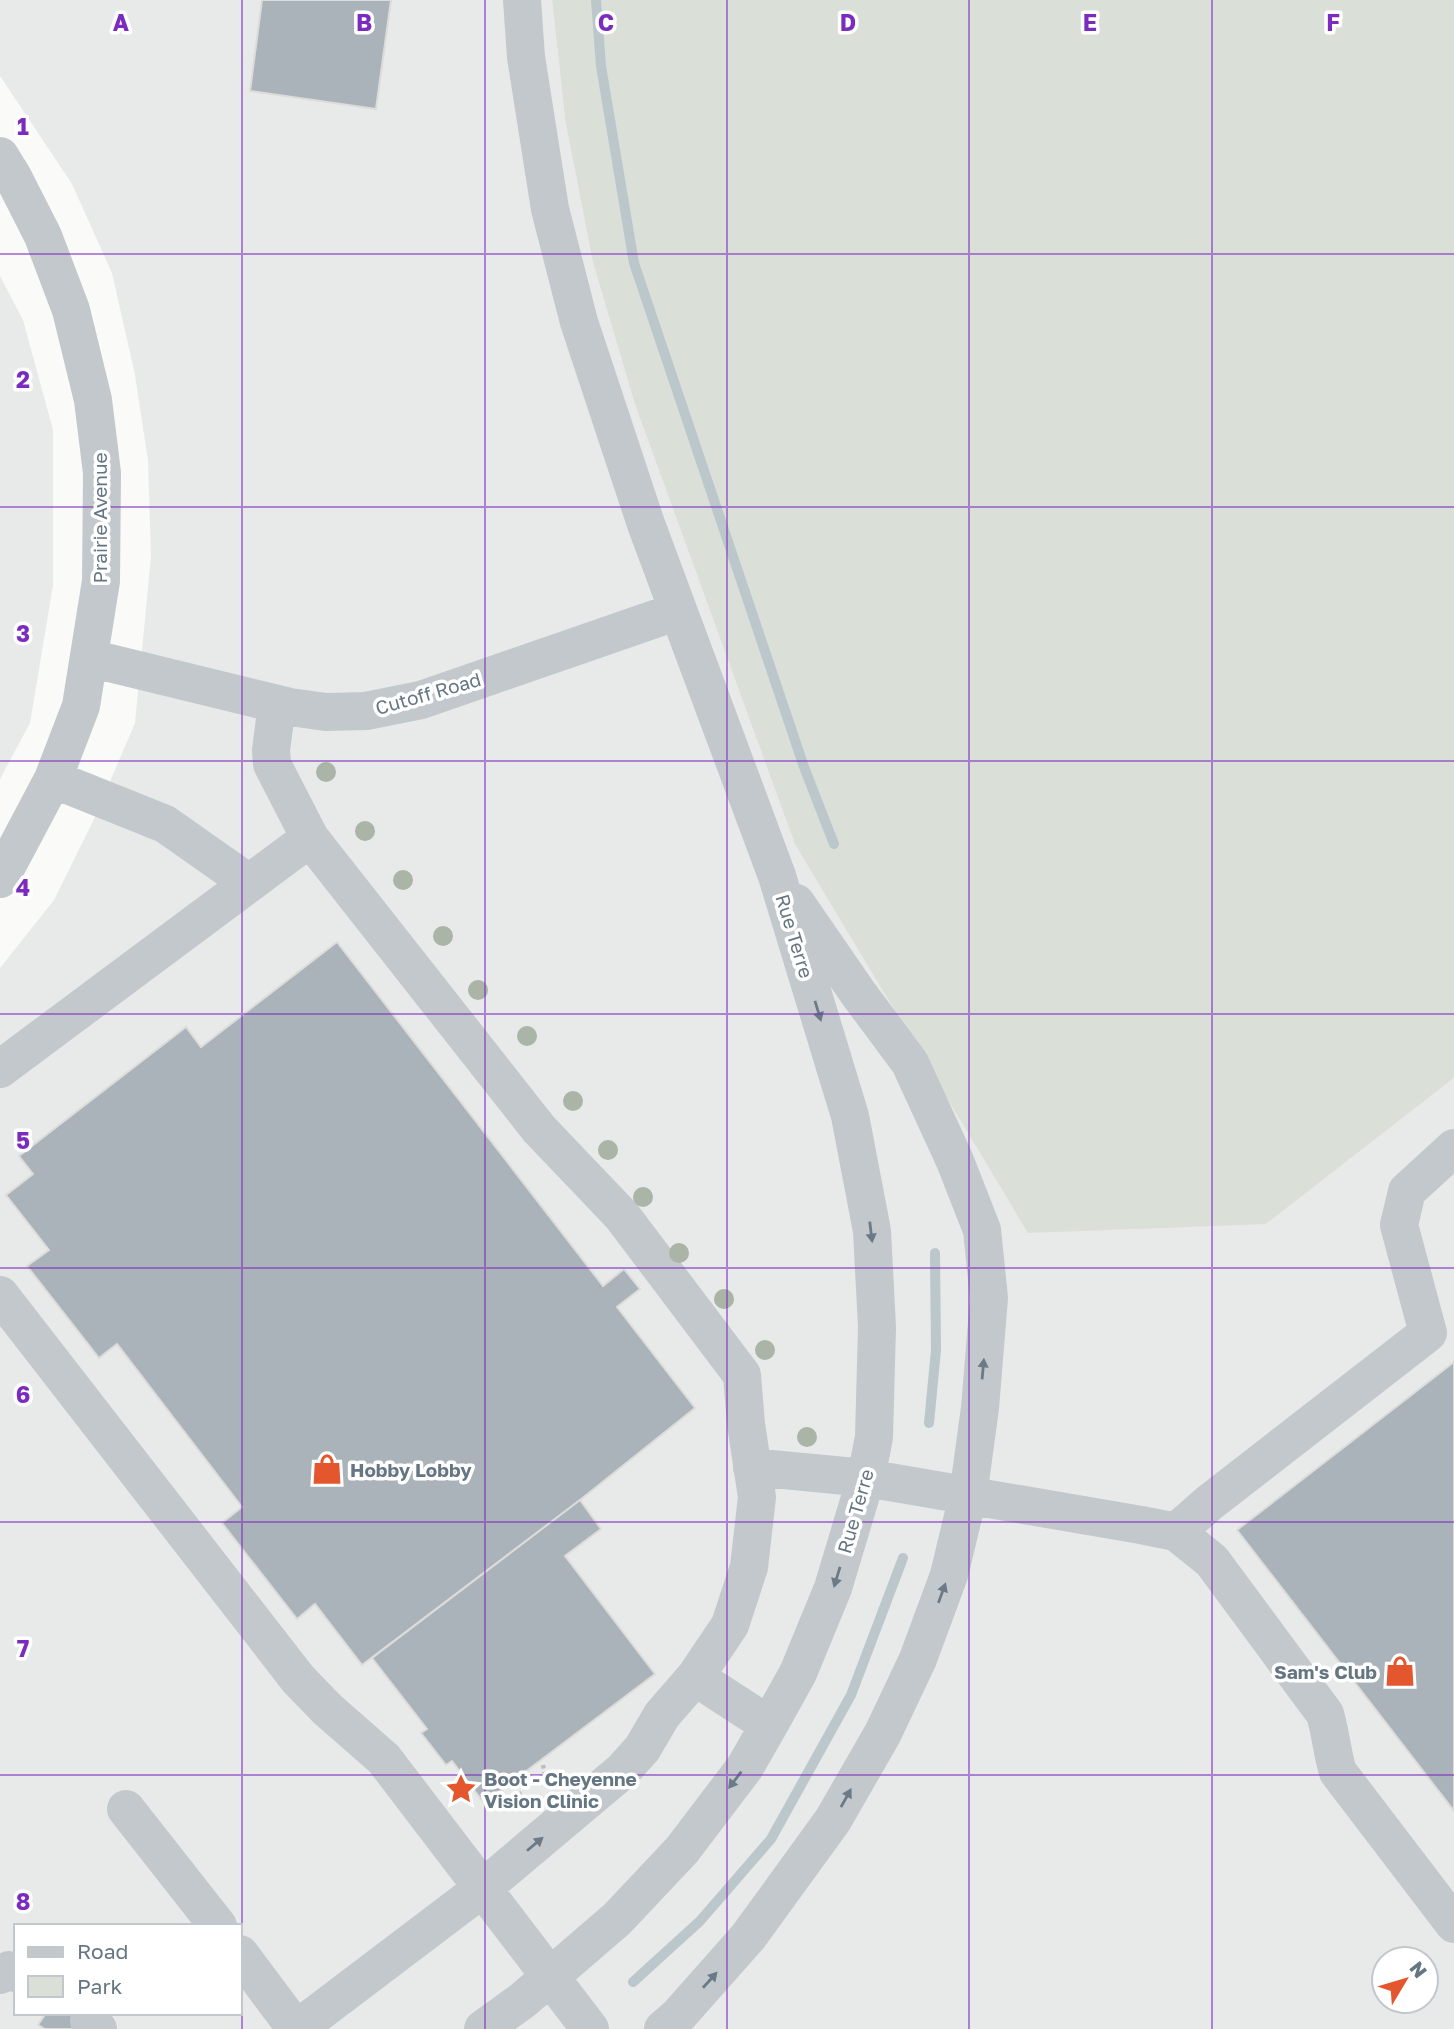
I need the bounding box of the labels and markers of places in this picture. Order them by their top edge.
shop icon: Hobby Lobby [310,1452,344,1486]
place label: Hobby Lobby [350,1458,472,1481]
shop icon: Sam's Club [1383,1654,1417,1688]
place label: Sam's Club [1274,1660,1377,1683]
place label: Boot - Cheyenne Vision Clinic [484,1767,637,1812]
place icon: Boot - Cheyenne Vision Clinic [444,1772,478,1806]

